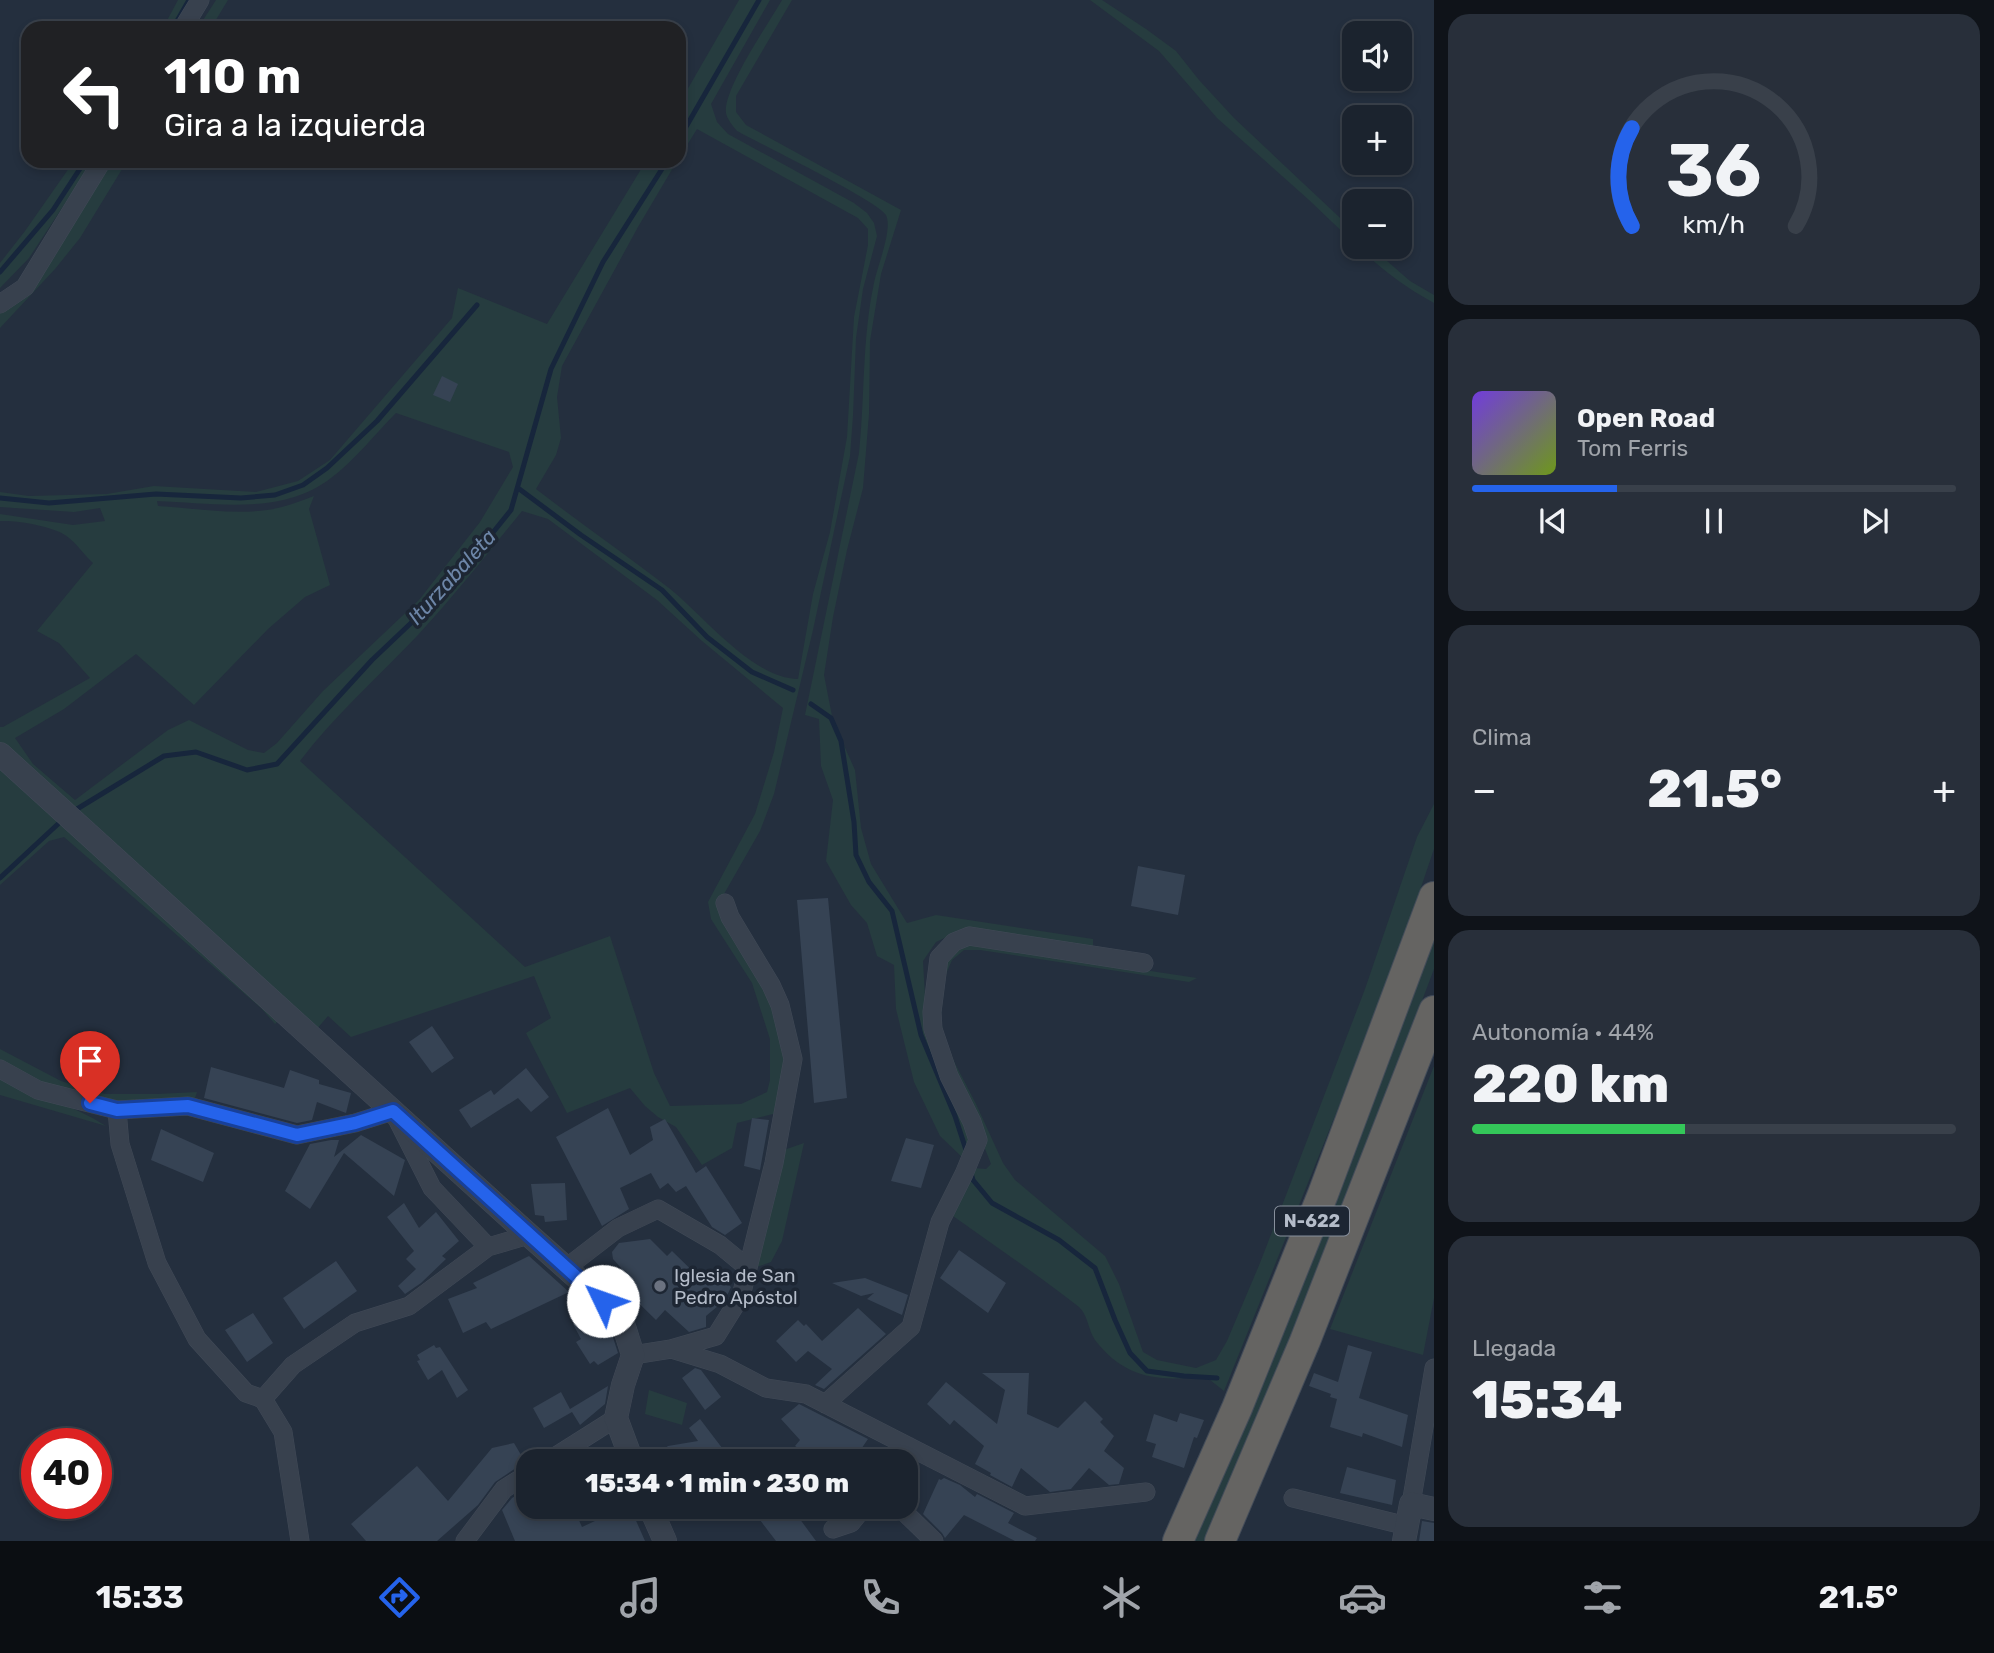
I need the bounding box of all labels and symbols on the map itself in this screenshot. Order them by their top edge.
water label: Iturzabaleta [402,524,501,629]
pin [60,1031,120,1103]
road number: N-622 [1275,1206,1349,1236]
position arrow [566,1264,640,1338]
place label: Iglesia de San Pedro Apóstol [674,1264,798,1309]
marker: Iglesia de San Pedro Apóstol [652,1278,668,1294]
speed limit sign: 40 [21,1428,112,1519]

